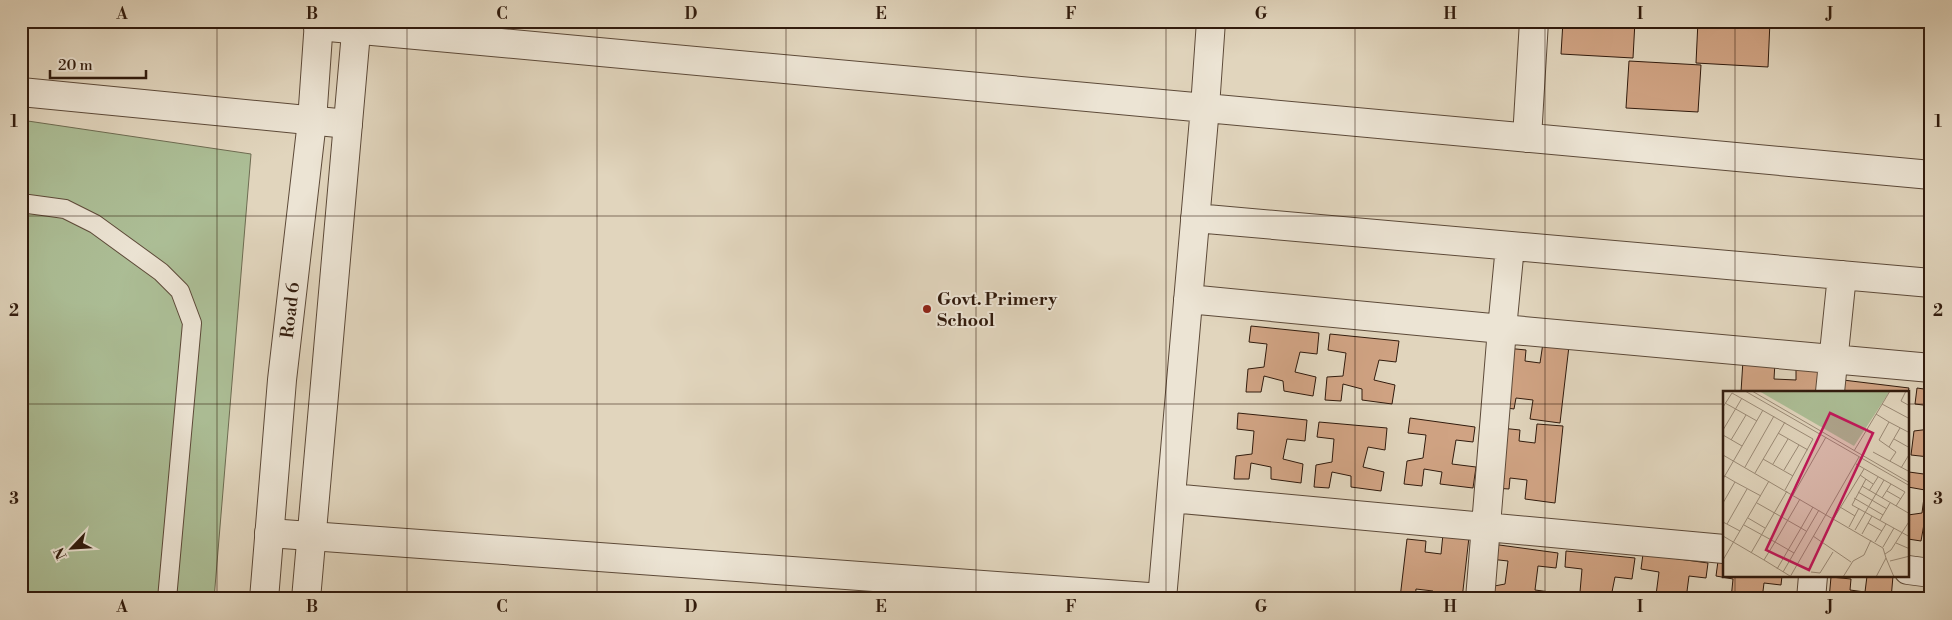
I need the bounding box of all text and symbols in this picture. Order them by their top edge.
text: A [115,4,128,24]
text: B [306,4,318,24]
text: C [496,4,508,24]
text: D [685,4,698,24]
text: E [875,4,887,24]
text: F [1065,4,1077,24]
text: G [1255,4,1268,24]
text: H [1443,4,1457,24]
text: I [1637,4,1643,24]
text: J [1825,4,1833,24]
scale bar [50,48,146,80]
text: 20 m [58,56,93,75]
text: 1 [10,112,18,132]
text: 1 [1934,112,1942,132]
street label: Road 6 [276,281,305,340]
place label: Govt. Primery School [937,288,1058,332]
text: 2 [9,301,19,321]
text: 2 [1933,301,1943,321]
marker: Govt. Primery School [921,303,933,315]
inset map [1723,391,1910,578]
text: 3 [9,489,19,509]
text: 3 [1933,489,1943,509]
north arrow [48,522,98,572]
text: N [51,544,72,562]
text: A [115,597,128,617]
text: B [306,597,318,617]
text: C [496,597,508,617]
text: D [685,597,698,617]
text: E [875,597,887,617]
text: F [1065,597,1077,617]
text: G [1255,597,1268,617]
text: H [1443,597,1457,617]
text: I [1637,597,1643,617]
text: J [1825,597,1833,617]

